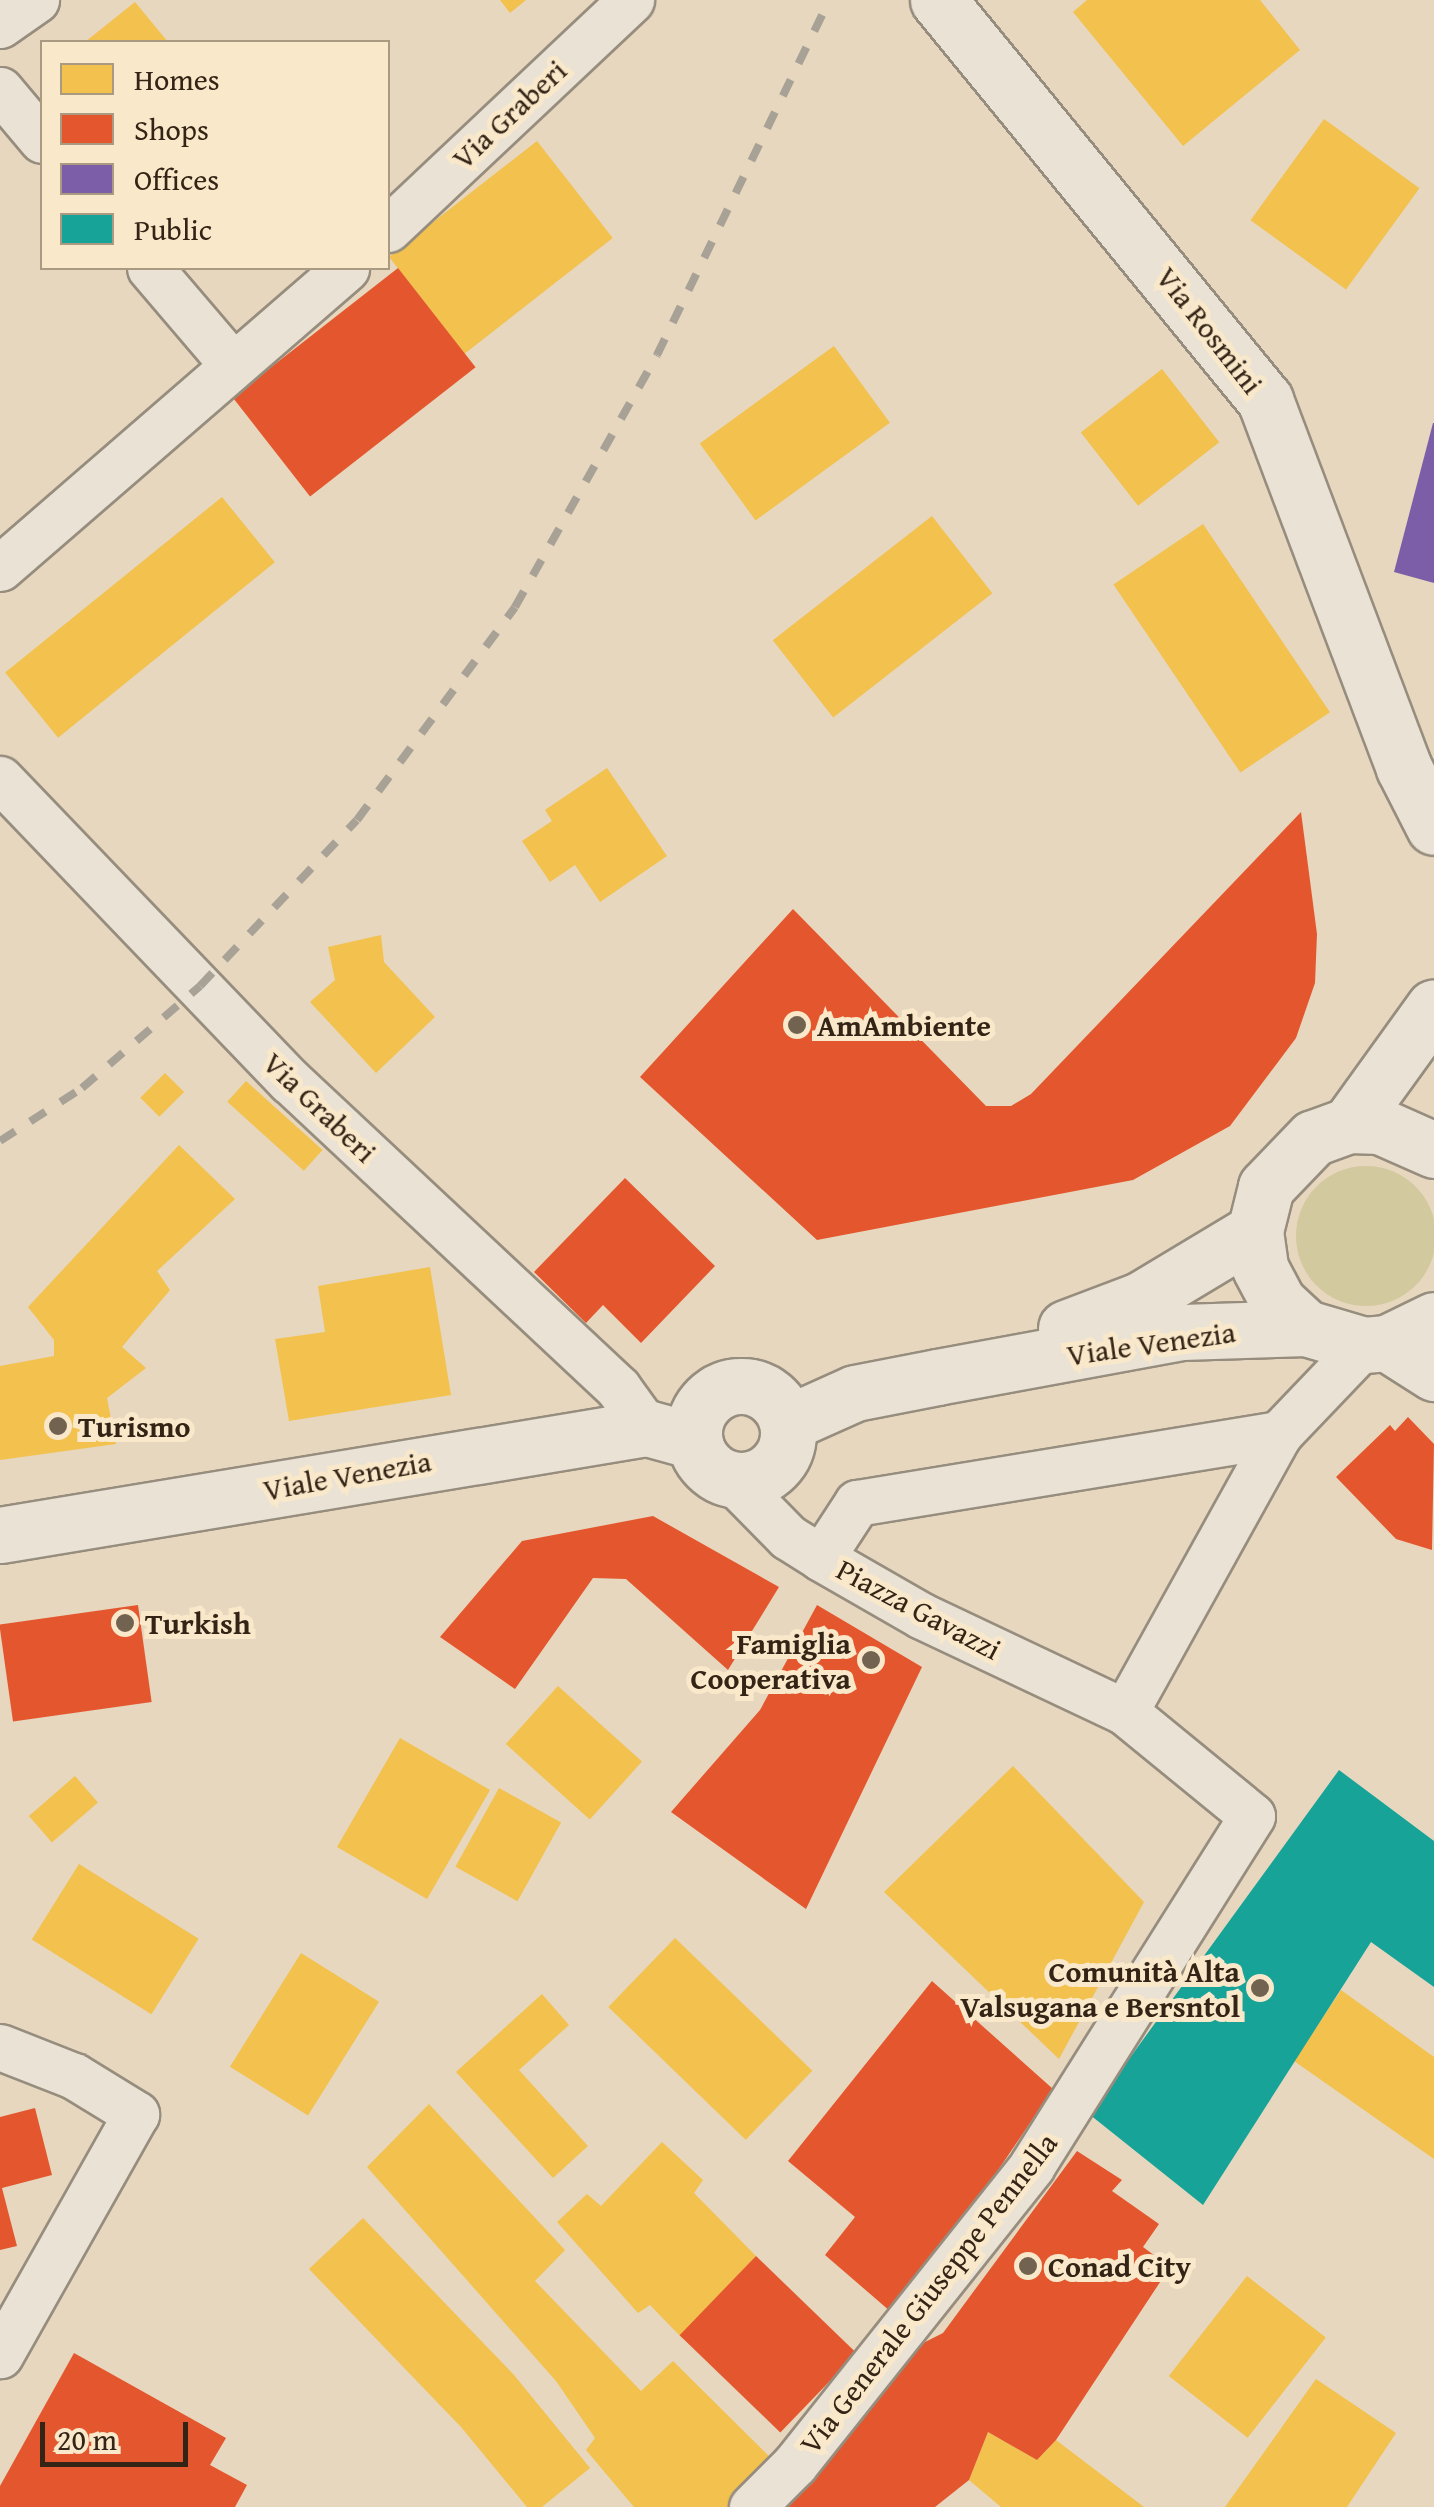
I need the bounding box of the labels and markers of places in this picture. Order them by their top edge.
place label: AmAmbiente [817,1007,991,1043]
marker: AmAmbiente [786,1014,808,1036]
place label: Turismo [78,1408,191,1444]
marker: Turismo [47,1415,69,1437]
place label: Turkish [145,1605,251,1641]
marker: Turkish [114,1612,136,1634]
place label: Famiglia Cooperativa [691,1625,851,1696]
marker: Famiglia Cooperativa [860,1649,882,1671]
place label: Comunità Alta Valsugana e Bersntol [960,1953,1240,2024]
marker: Comunità Alta Valsugana e Bersntol [1249,1977,1271,1999]
place label: Conad City [1048,2248,1191,2284]
marker: Conad City [1017,2255,1039,2277]

